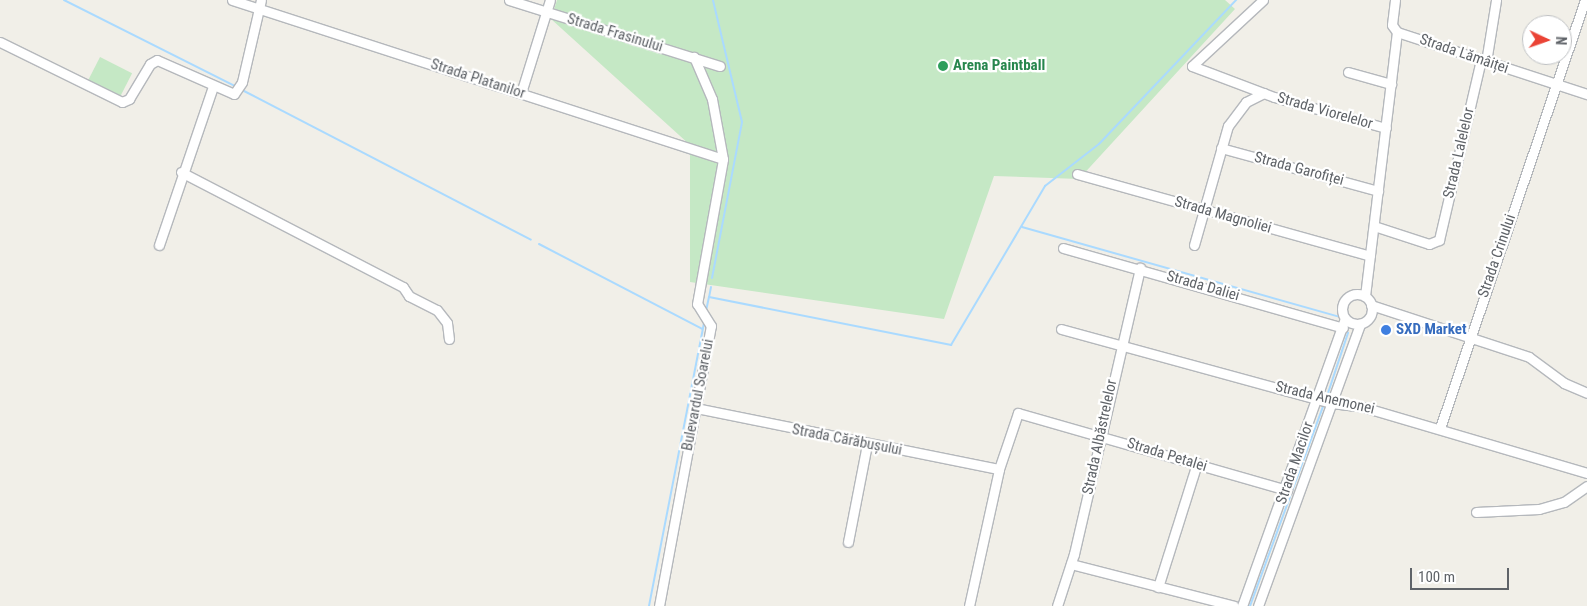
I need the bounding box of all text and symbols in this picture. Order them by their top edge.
street label: Strada Frasinului [565,10,665,56]
north arrow [1522,15,1572,65]
street label: Strada Lămâiței [1417,30,1511,78]
text: N [1553,36,1569,45]
street label: Strada Platanilor [428,55,528,103]
place label: Arena Paintball [953,57,1045,75]
marker: Arena Paintball [937,60,949,72]
street label: Strada Viorelelor [1275,89,1375,133]
street label: Strada Lalelelor [1440,106,1478,200]
street label: Strada Garofiței [1252,148,1346,190]
street label: Strada Magnoliei [1173,193,1273,237]
street label: Strada Crinului [1474,212,1520,300]
street label: Strada Daliei [1165,267,1241,305]
place label: SXD Market [1396,321,1467,339]
marker: SXD Market [1380,324,1392,336]
street label: Bulevardul Soarelui [678,338,718,452]
street label: Strada Albăstrelelor [1079,378,1121,496]
street label: Strada Anemonei [1274,378,1376,418]
street label: Strada Macilor [1272,419,1318,507]
street label: Strada Cărăbușului [790,421,904,459]
street label: Strada Petalei [1125,434,1209,476]
scale bar [1412,558,1511,590]
text: 100 m [1418,568,1455,586]

